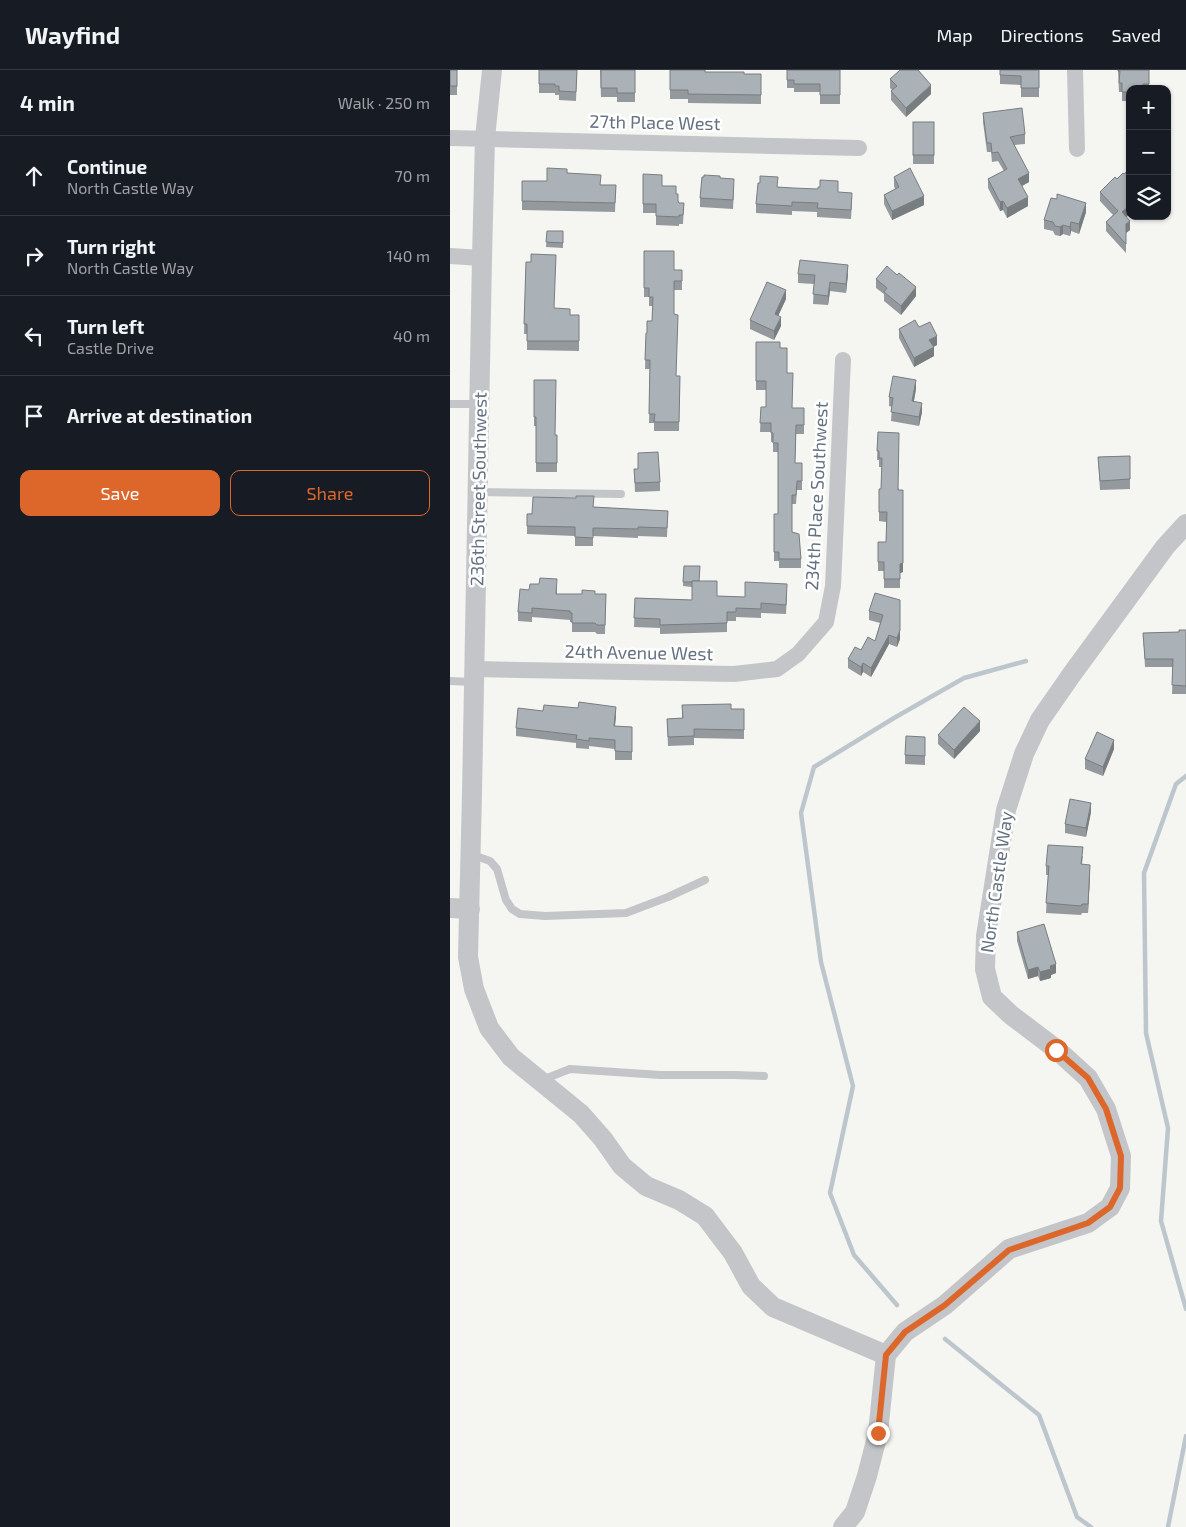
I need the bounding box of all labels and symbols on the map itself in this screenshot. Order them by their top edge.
street label: 27th Place West [589,110,721,134]
street label: 236th Street Southwest [465,392,491,586]
street label: 234th Place Southwest [800,401,832,591]
street label: 24th Avenue West [565,640,714,664]
street label: North Castle Way [975,809,1017,954]
route start [1045,1039,1068,1062]
route end [867,1422,890,1445]

